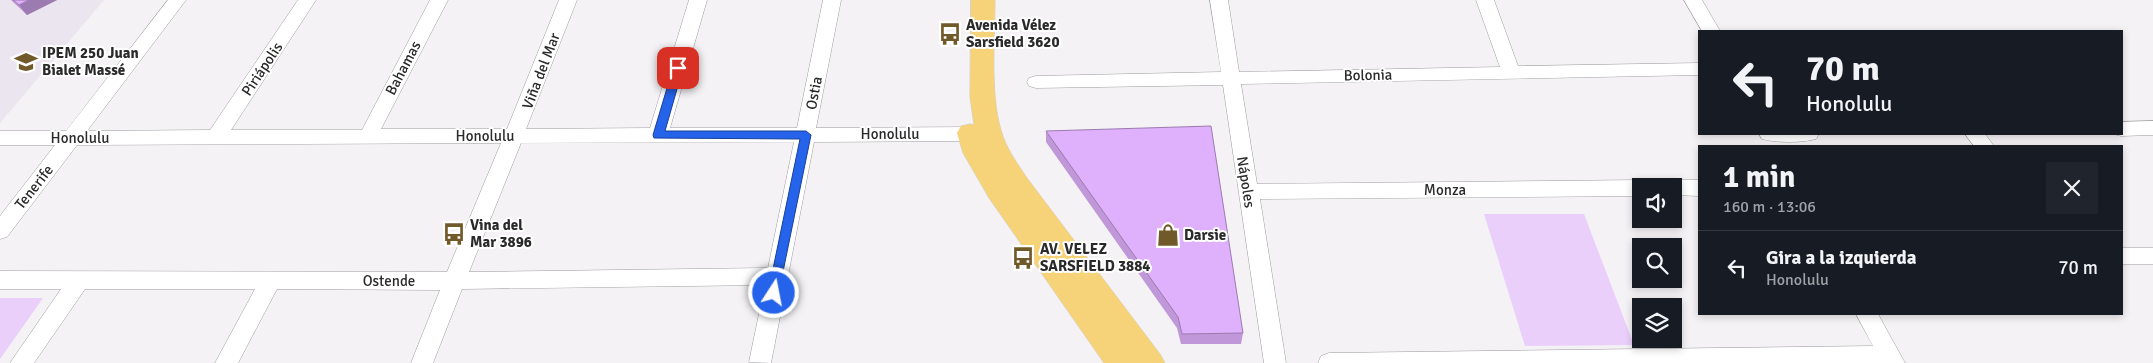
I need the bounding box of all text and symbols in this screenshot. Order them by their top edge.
place label: Avenida Vélez Sarsfield 3620 [966,16,1060,51]
bus stop icon: Avenida Vélez Sarsfield 3620 [937,21,963,47]
street label: Viña del Mar [518,30,564,112]
street label: Piriápolis [238,38,287,99]
street label: Bahamas [381,38,425,98]
place label: IPEM 250 Juan Bialet Massé [42,44,139,79]
pin [657,47,699,89]
text: 70 m [1806,47,1880,90]
school or university icon: IPEM 250 Juan Bialet Massé [13,49,39,75]
icon: left [1723,50,1788,115]
icon: arrive [664,54,692,82]
street label: Bolonia [1343,66,1393,84]
street label: Ostia [802,75,826,111]
text: Honolulu [1806,90,1892,117]
street label: Honolulu [861,125,919,143]
street label: Honolulu [456,127,514,145]
street label: Honolulu [51,129,109,147]
street label: Nápoles [1233,155,1259,209]
text: 1 min [1723,159,1795,196]
street label: Tenerife [11,161,57,213]
button: close [2046,162,2098,214]
map controls [1632,178,1682,348]
button: sound [1632,178,1682,228]
street label: Monza [1424,181,1466,199]
text: 160 m · 13:06 [1723,197,1816,217]
place label: Vina del Mar 3896 [470,216,532,251]
bus stop icon: Vina del Mar 3896 [441,221,467,247]
shop icon: Darsie [1155,222,1181,248]
place label: Darsie [1184,226,1226,244]
button: search [1632,238,1682,288]
place label: AV. VELEZ SARSFIELD 3884 [1040,240,1150,275]
bus stop icon: AV. VELEZ SARSFIELD 3884 [1010,245,1036,271]
text: Gira a la izquierda [1766,246,1916,270]
icon: left [1723,254,1751,282]
text: 70 m [2058,256,2098,280]
position arrow [747,266,799,318]
text: Honolulu [1766,270,1829,290]
street label: Ostende [363,272,415,290]
button: layers [1632,298,1682,348]

